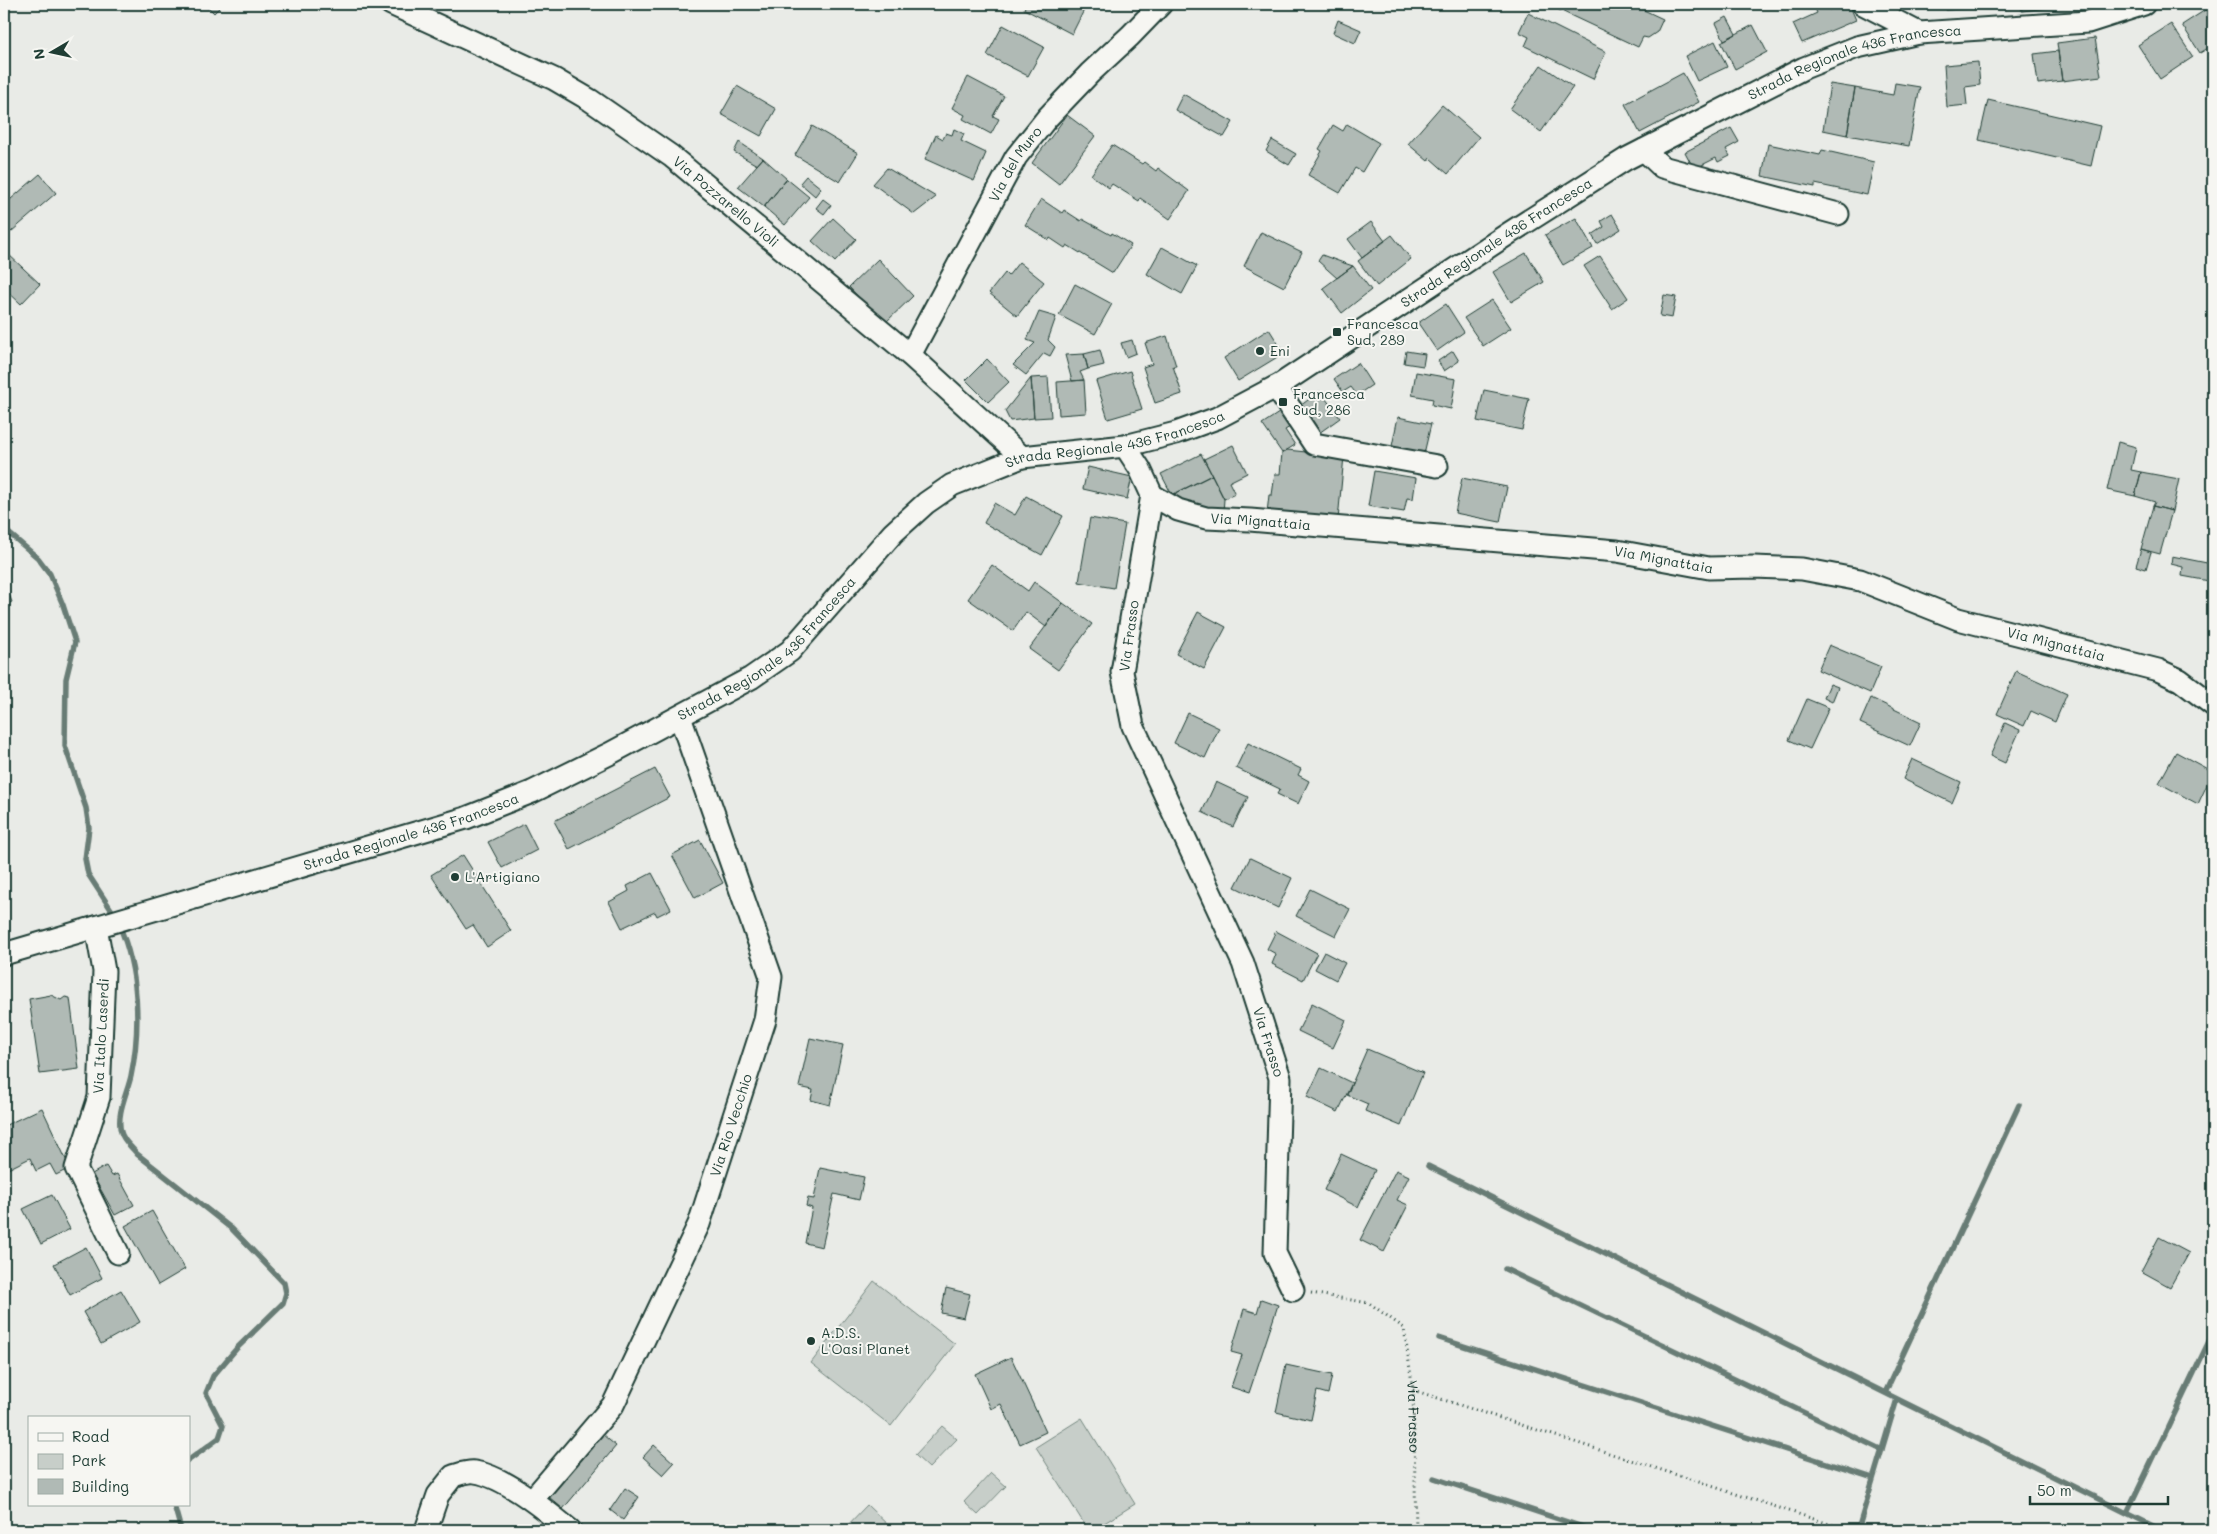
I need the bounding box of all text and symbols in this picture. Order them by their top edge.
street label: Strada Regionale 436 Francesca [1744,20,1962,104]
north arrow [28,28,78,78]
text: N [28,47,49,61]
street label: Via del Muro [984,122,1046,205]
street label: Via Pozzarello Violi [669,152,783,251]
street label: Strada Regionale 436 Francesca [1396,173,1595,312]
place label: Francesca Sud, 289 [1347,314,1419,349]
marker: Francesca Sud, 289 [1331,326,1343,338]
place label: Eni [1270,341,1290,360]
marker: Eni [1254,345,1266,357]
place label: Francesca Sud, 286 [1293,384,1365,419]
marker: Francesca Sud, 286 [1277,396,1289,408]
street label: Strada Regionale 436 Francesca [1002,406,1228,472]
street label: Via Mignattaia [1210,508,1312,534]
street label: Via Mignattaia [1612,541,1715,578]
street label: Strada Regionale 436 Francesca [674,572,860,725]
street label: Via Frasso [1114,599,1143,673]
street label: Via Mignattaia [2005,622,2107,665]
street label: Strada Regionale 436 Francesca [301,788,521,874]
place label: L'Artigiano [465,867,540,886]
marker: L'Artigiano [449,871,461,883]
street label: Via Italo Laserdi [88,978,113,1094]
street label: Via Frasso [1249,1005,1289,1079]
street label: Via Rio Vecchio [705,1071,756,1179]
place label: A.D.S. L'Oasi Planet [821,1323,910,1358]
marker: A.D.S. L'Oasi Planet [805,1335,817,1347]
street label: Via Frasso [1403,1379,1424,1453]
legend [28,1416,190,1506]
text: Road [72,1426,109,1446]
text: Park [72,1450,106,1470]
scale bar [2030,1474,2167,1506]
text: Building [72,1476,129,1496]
text: 50 m [2037,1480,2072,1500]

